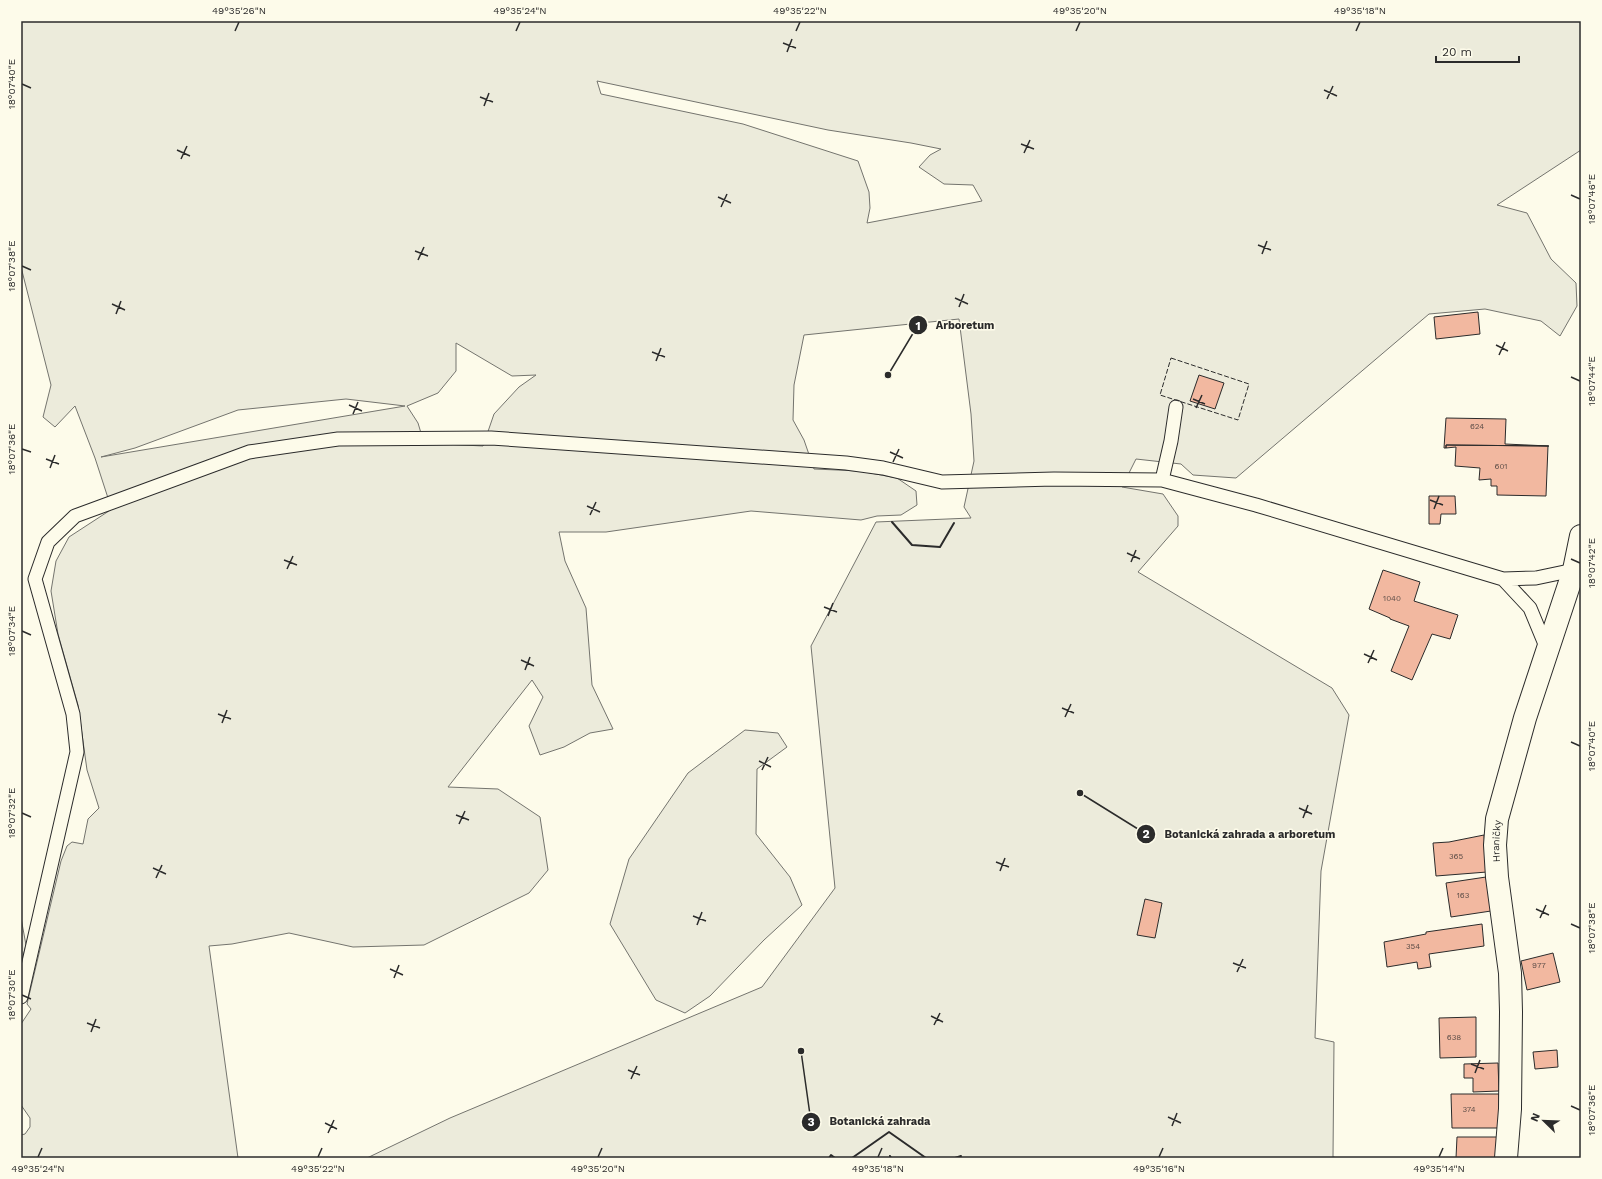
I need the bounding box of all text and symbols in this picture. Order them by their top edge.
text: 49°35'26"N [212,5,266,16]
text: 49°35'24"N [493,5,547,16]
text: 49°35'22"N [773,5,827,16]
text: 49°35'20"N [1053,5,1107,16]
text: 49°35'18"N [1334,5,1386,16]
scale bar [1436,38,1519,64]
text: 20 m [1442,45,1472,59]
text: 18°07'40"E [6,59,17,109]
text: 18°07'46"E [1586,174,1597,224]
text: 18°07'38"E [6,240,17,292]
callout: Arboretum [908,314,1003,337]
text: 1 [915,319,921,333]
text: Arboretum [936,319,994,332]
text: 18°07'44"E [1586,356,1597,406]
house number: 624 [1470,422,1484,431]
text: 18°07'36"E [6,424,17,474]
house number: 601 [1495,462,1507,471]
text: 18°07'42"E [1586,538,1597,588]
house number: 1040 [1383,594,1401,603]
text: 18°07'34"E [6,606,17,656]
text: 18°07'40"E [1586,721,1597,771]
text: 18°07'32"E [6,788,17,838]
street label: Hraničky [1489,819,1502,863]
callout: Botanická zahrada a arboretum [1136,823,1343,846]
text: 2 [1142,827,1150,841]
text: Botanická zahrada a arboretum [1165,828,1335,841]
house number: 365 [1449,852,1463,861]
house number: 163 [1457,891,1470,900]
text: 18°07'38"E [1586,902,1597,954]
house number: 354 [1406,942,1420,951]
house number: 977 [1532,961,1546,970]
text: 18°07'30"E [6,969,17,1021]
house number: 638 [1447,1033,1461,1042]
text: 18°07'36"E [1586,1085,1597,1135]
north arrow [1524,1101,1564,1141]
house number: 374 [1462,1105,1476,1114]
callout: Botanická zahrada [801,1110,938,1133]
text: N [1528,1111,1543,1124]
text: 3 [807,1115,815,1129]
text: Botanická zahrada [830,1115,931,1128]
text: 49°35'24"N [11,1163,65,1174]
text: 49°35'22"N [291,1163,345,1174]
text: 49°35'20"N [571,1163,625,1174]
text: 49°35'18"N [852,1163,904,1174]
text: 49°35'16"N [1133,1163,1185,1174]
text: 49°35'14"N [1413,1163,1465,1174]

